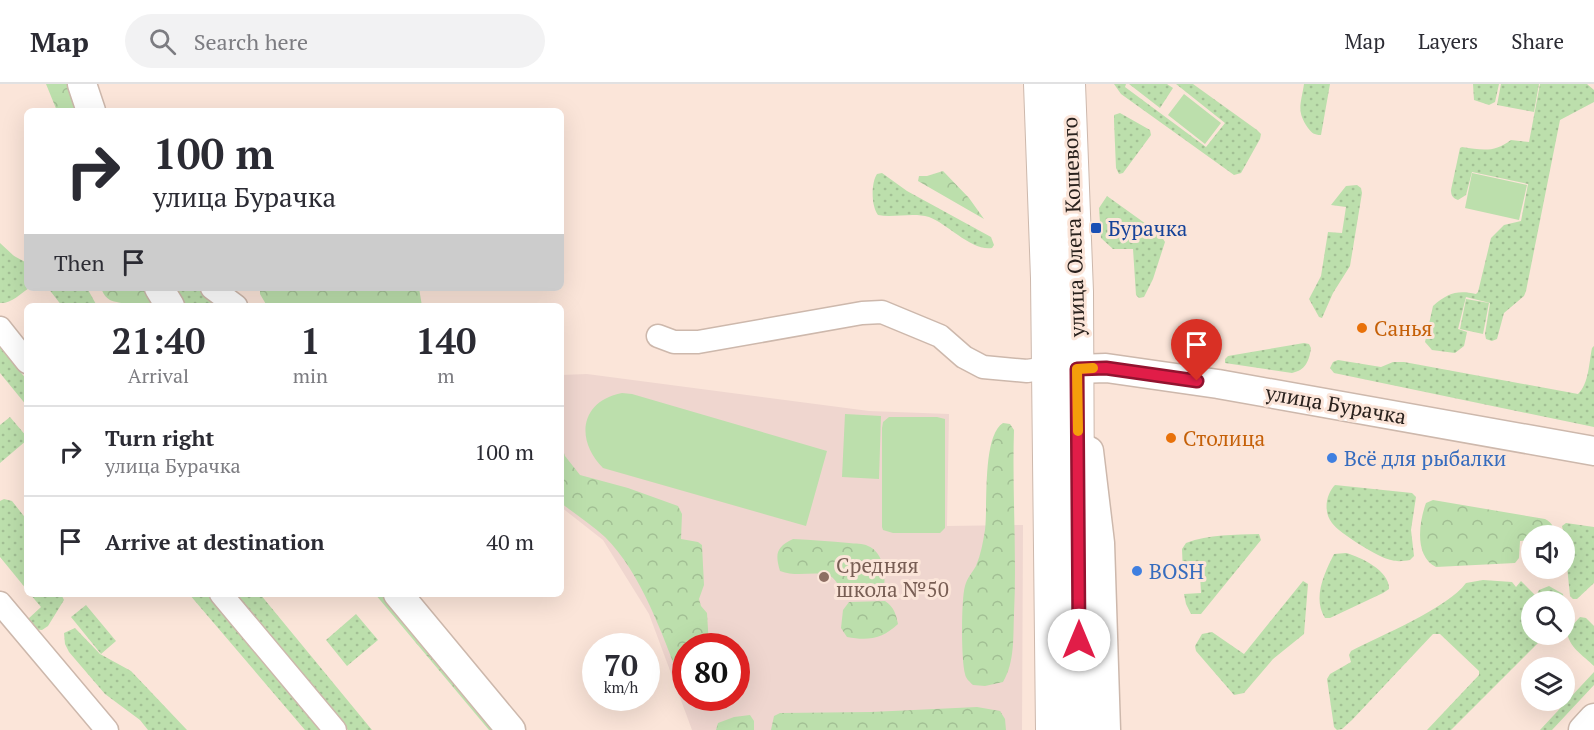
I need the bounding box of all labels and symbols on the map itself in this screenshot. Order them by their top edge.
street label: улица Олега Кошевого [1055,116,1091,339]
place label: Бурачка [1108,214,1188,242]
marker: Бурачка [1089,221,1103,235]
place label: Санья [1374,314,1432,342]
pin [1171,319,1222,381]
marker: Санья [1355,321,1369,335]
street label: улица Бурачка [1262,378,1409,430]
place label: Столица [1183,424,1266,452]
marker: Столица [1164,431,1178,445]
place label: Всё для рыбалки [1344,444,1507,472]
marker: Всё для рыбалки [1325,451,1339,465]
place label: Средняя школа №50 [836,551,949,603]
place label: BOSH [1149,557,1204,585]
marker: BOSH [1130,564,1144,578]
marker: Средняя школа №50 [817,570,831,584]
position arrow [1047,608,1111,672]
speed limit sign: 80 [672,633,750,711]

